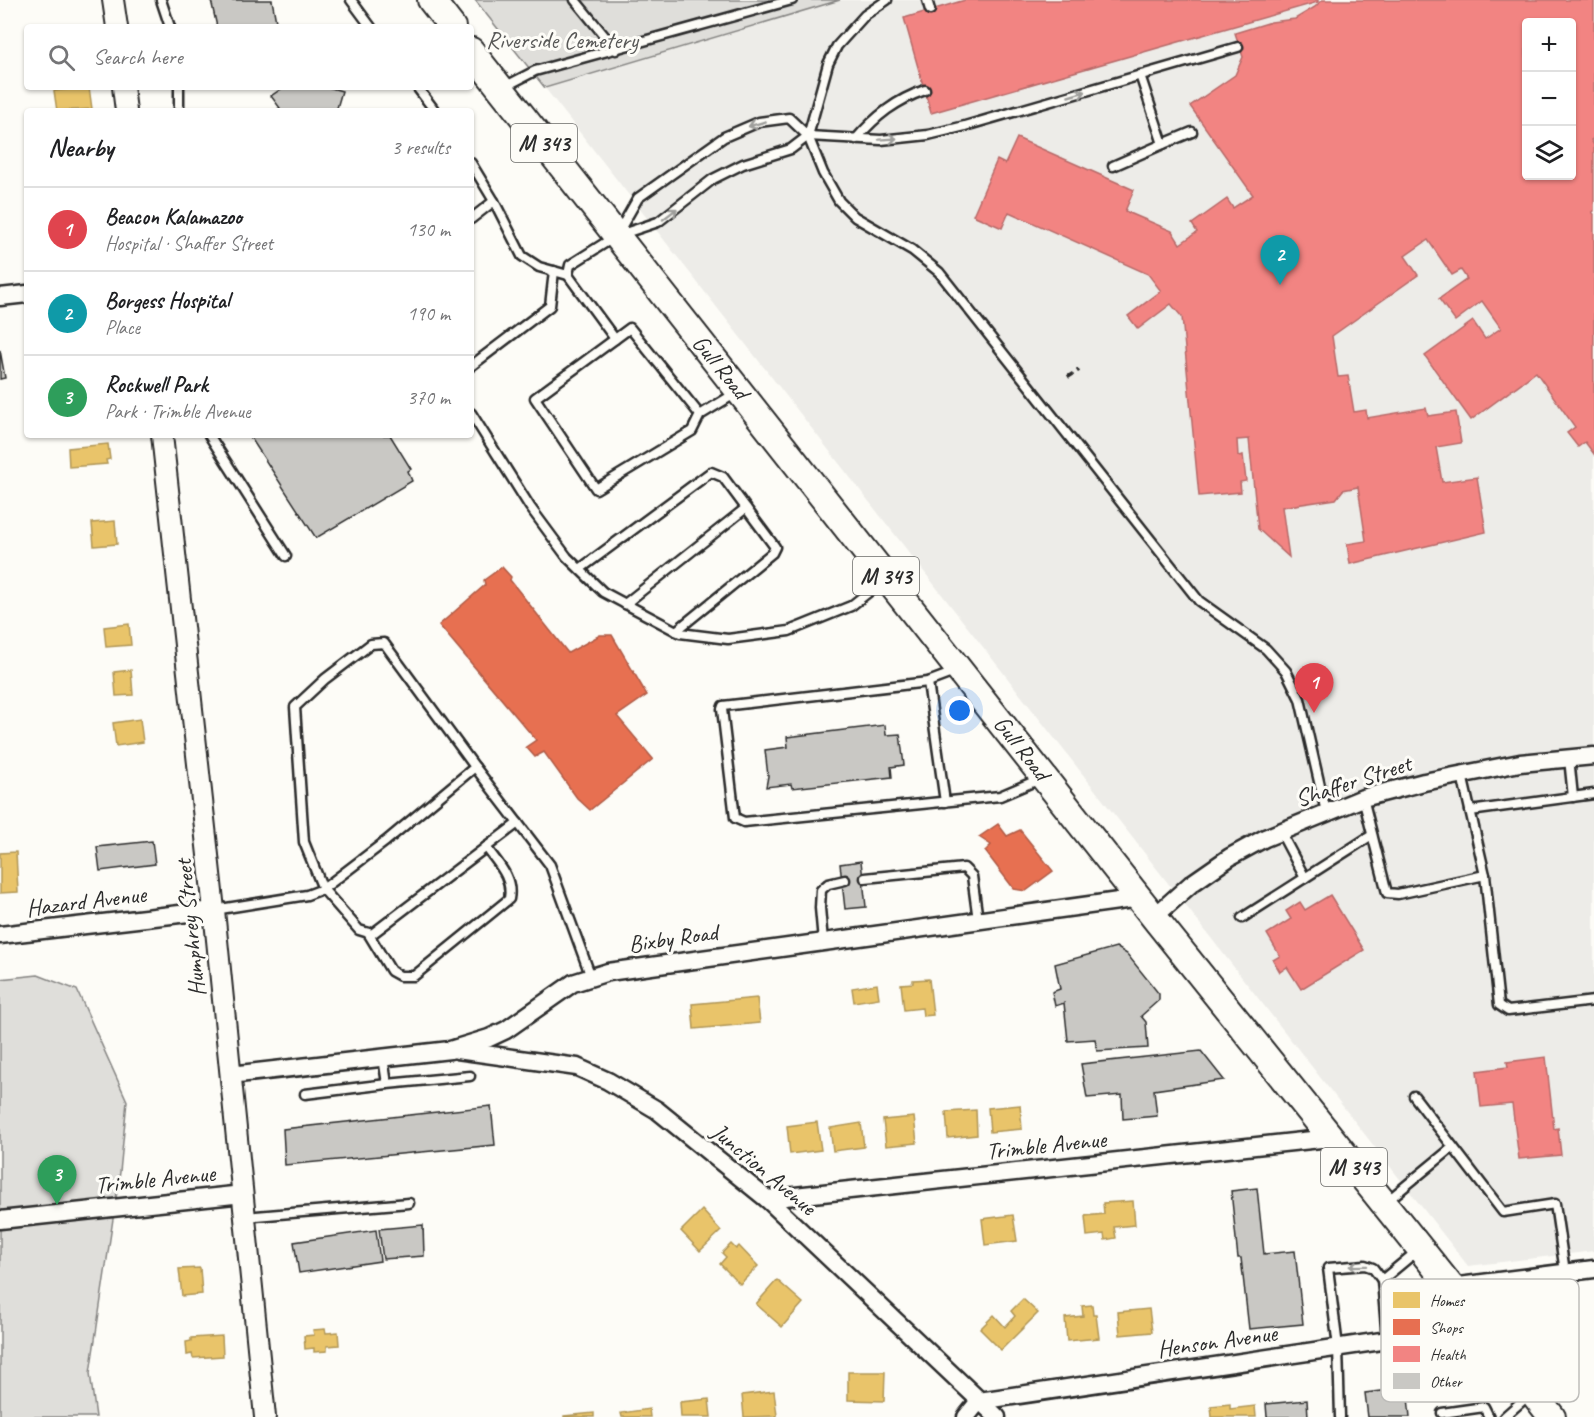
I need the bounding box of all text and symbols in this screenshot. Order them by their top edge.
map controls [1522,18,1576,180]
button: + [1522,18,1576,72]
search box [24,24,474,90]
park label: Riverside Cemetery [486,25,640,55]
icon: search [45,41,78,74]
text: Search here [93,43,183,71]
button: − [1522,72,1576,126]
one-way arrow [1067,88,1086,99]
one-way arrow [748,119,767,130]
road number: M 343 [511,124,577,162]
button: layers [1522,126,1576,180]
text: Nearby [48,131,113,164]
one-way arrow [877,133,897,144]
text: 3 results [391,135,450,160]
text: Beacon Kalamazoo [105,203,242,231]
one-way arrow [661,207,677,220]
text: 1 [63,217,72,242]
text: 130 m [407,217,450,242]
text: Hospital · Shaffer Street [105,231,273,256]
pin: 2 [1260,236,1300,285]
text: Borgess Hospital [105,287,230,315]
text: 2 [63,301,72,326]
text: 190 m [407,301,450,326]
text: Place [105,315,140,340]
street label: Gull Road [686,329,758,408]
text: Rockwell Park [105,371,208,399]
text: 3 [63,385,72,410]
text: 370 m [407,385,450,410]
text: Park · Trimble Avenue [105,399,250,424]
road number: M 343 [853,557,919,595]
pin: 1 [1294,664,1334,713]
your location [945,696,974,725]
street label: Gull Road [987,709,1059,789]
street label: Shaffer Street [1291,748,1417,814]
street label: Humphrey Street [168,856,212,998]
street label: Hazard Avenue [25,879,150,923]
street label: Bixby Road [627,916,723,959]
street label: Junction Avenue [705,1116,824,1223]
street label: Trimble Avenue [985,1124,1110,1166]
road number: M 343 [1321,1148,1387,1186]
pin: 3 [38,1156,76,1205]
street label: Trimble Avenue [94,1158,219,1200]
one-way arrow [1349,1261,1369,1272]
legend [1381,1279,1579,1402]
text: Homes [1430,1291,1466,1311]
street label: Henson Avenue [1155,1317,1281,1364]
text: Shops [1430,1318,1464,1338]
text: Health [1430,1345,1467,1365]
text: Other [1430,1372,1463,1392]

